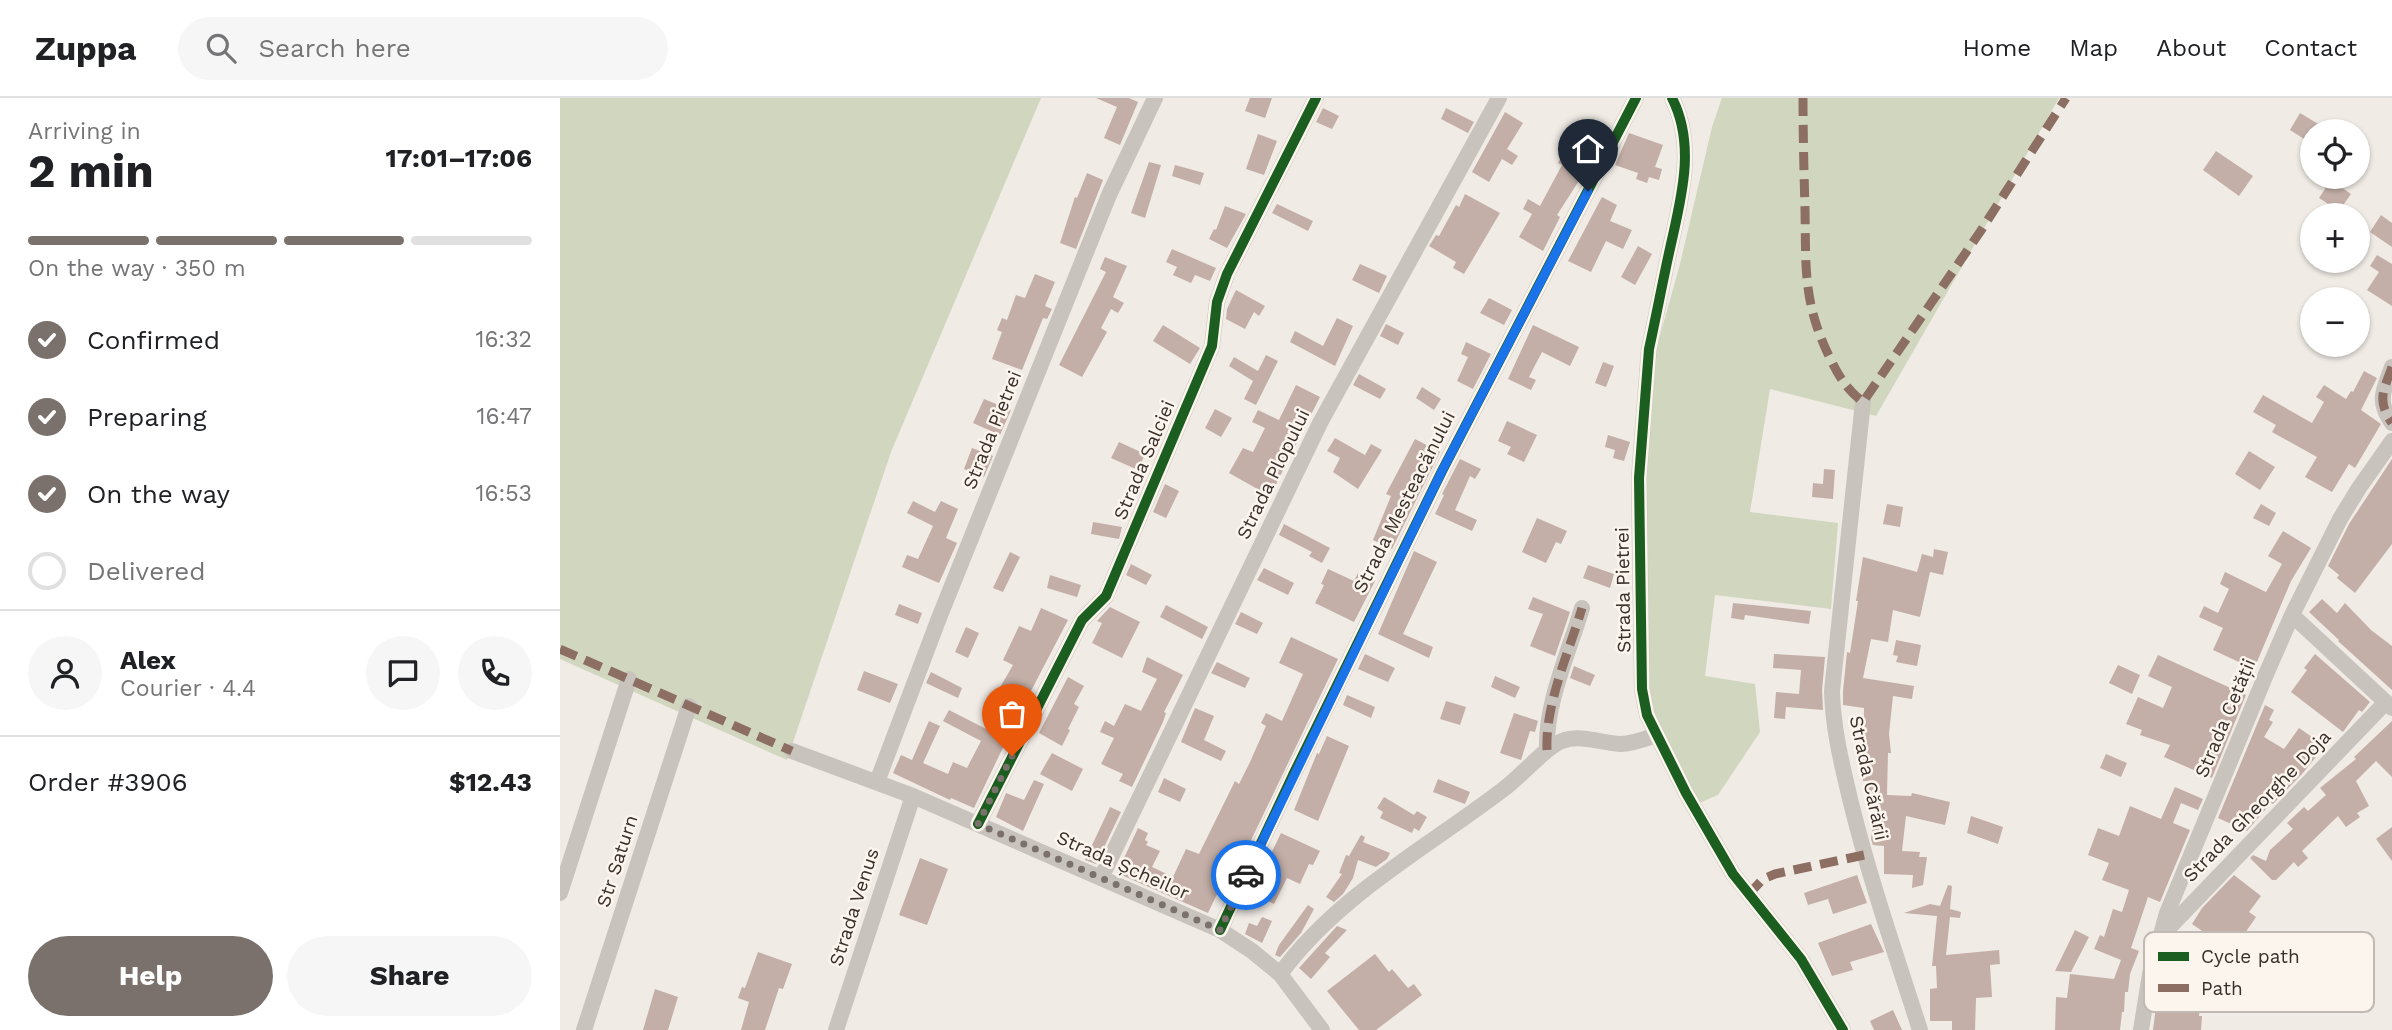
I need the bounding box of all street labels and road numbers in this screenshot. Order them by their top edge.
street label: Strada Pietrei [958,367,1026,493]
street label: Strada Salciei [1109,397,1179,523]
street label: Strada Plopului [1232,405,1314,543]
street label: Strada Mesteacănului [1348,407,1460,597]
street label: Strada Pietrei [1610,527,1636,653]
street label: Strada Cetății [2190,655,2260,781]
street label: Strada Cărării [1845,714,1893,842]
street label: Strada Gheorghe Doja [2178,725,2336,887]
street label: Str Saturn [591,812,643,910]
street label: Strada Șcheilor [1053,825,1193,905]
street label: Strada Venus [824,845,884,969]

